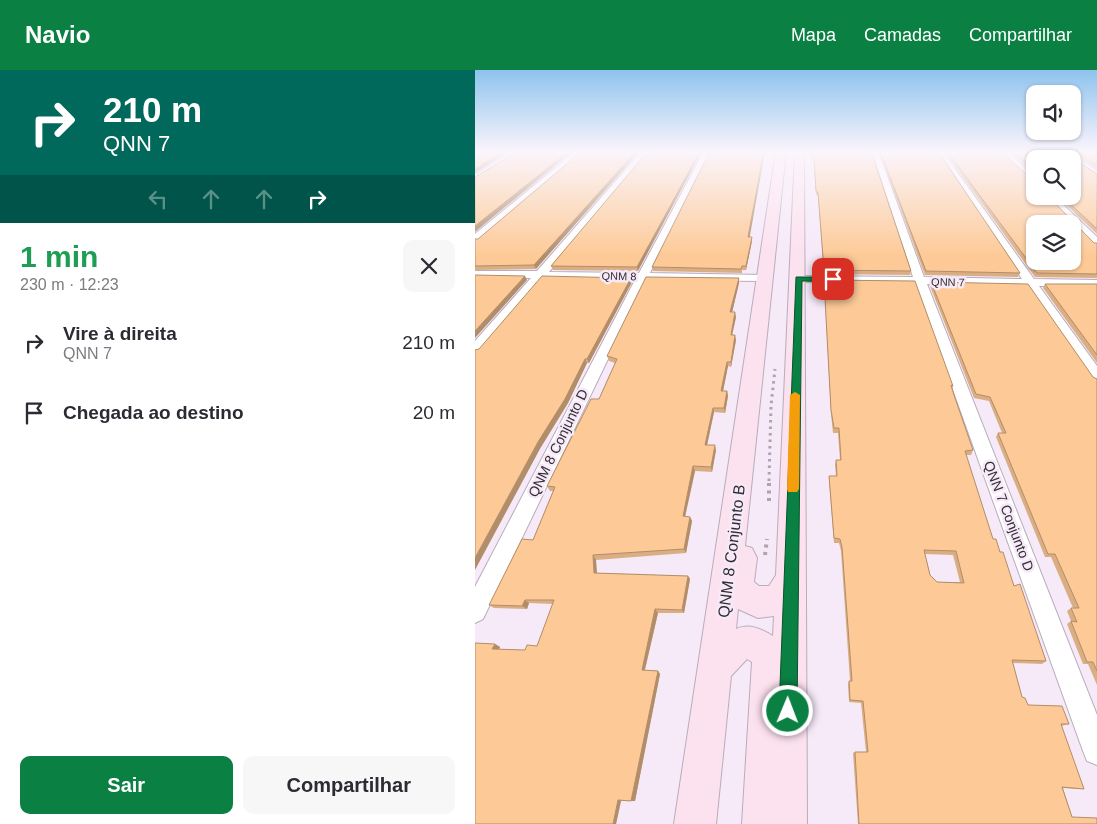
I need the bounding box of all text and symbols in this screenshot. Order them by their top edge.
text: Navio [25,21,90,48]
text: Mapa [791,25,836,45]
text: Camadas [864,25,941,45]
text: Compartilhar [969,25,1072,45]
map controls [1026,85,1081,270]
button: sound [1026,85,1081,140]
icon: right [20,90,85,155]
text: 210 m [103,90,202,129]
text: QNN 7 [103,131,170,156]
button: search [1026,150,1081,205]
icon: left [144,185,172,213]
icon: ahead [197,185,225,213]
icon: ahead [250,185,278,213]
icon: right [303,185,331,213]
button: layers [1026,215,1081,270]
text: 1 min [20,240,98,273]
button: close [403,240,455,292]
pin [812,258,854,300]
icon: arrive [819,265,847,293]
street label: QNM 8 [601,270,637,282]
text: 230 m · 12:23 [20,276,119,293]
street label: QNN 7 [931,276,965,288]
text: Vire à direita [63,323,177,344]
icon: right [20,329,48,357]
text: 210 m [402,332,455,353]
text: QNN 7 [63,345,112,362]
street label: QNM 8 Conjunto D [525,386,591,500]
icon: arrive [20,399,48,427]
text: Chegada ao destino [63,402,244,423]
text: 20 m [413,402,455,423]
street label: QNN 7 Conjunto D [981,459,1037,573]
street label: QNM 8 Conjunto B [715,483,748,619]
position arrow [761,684,813,736]
button: Sair [20,756,233,814]
button: Compartilhar [243,756,455,814]

